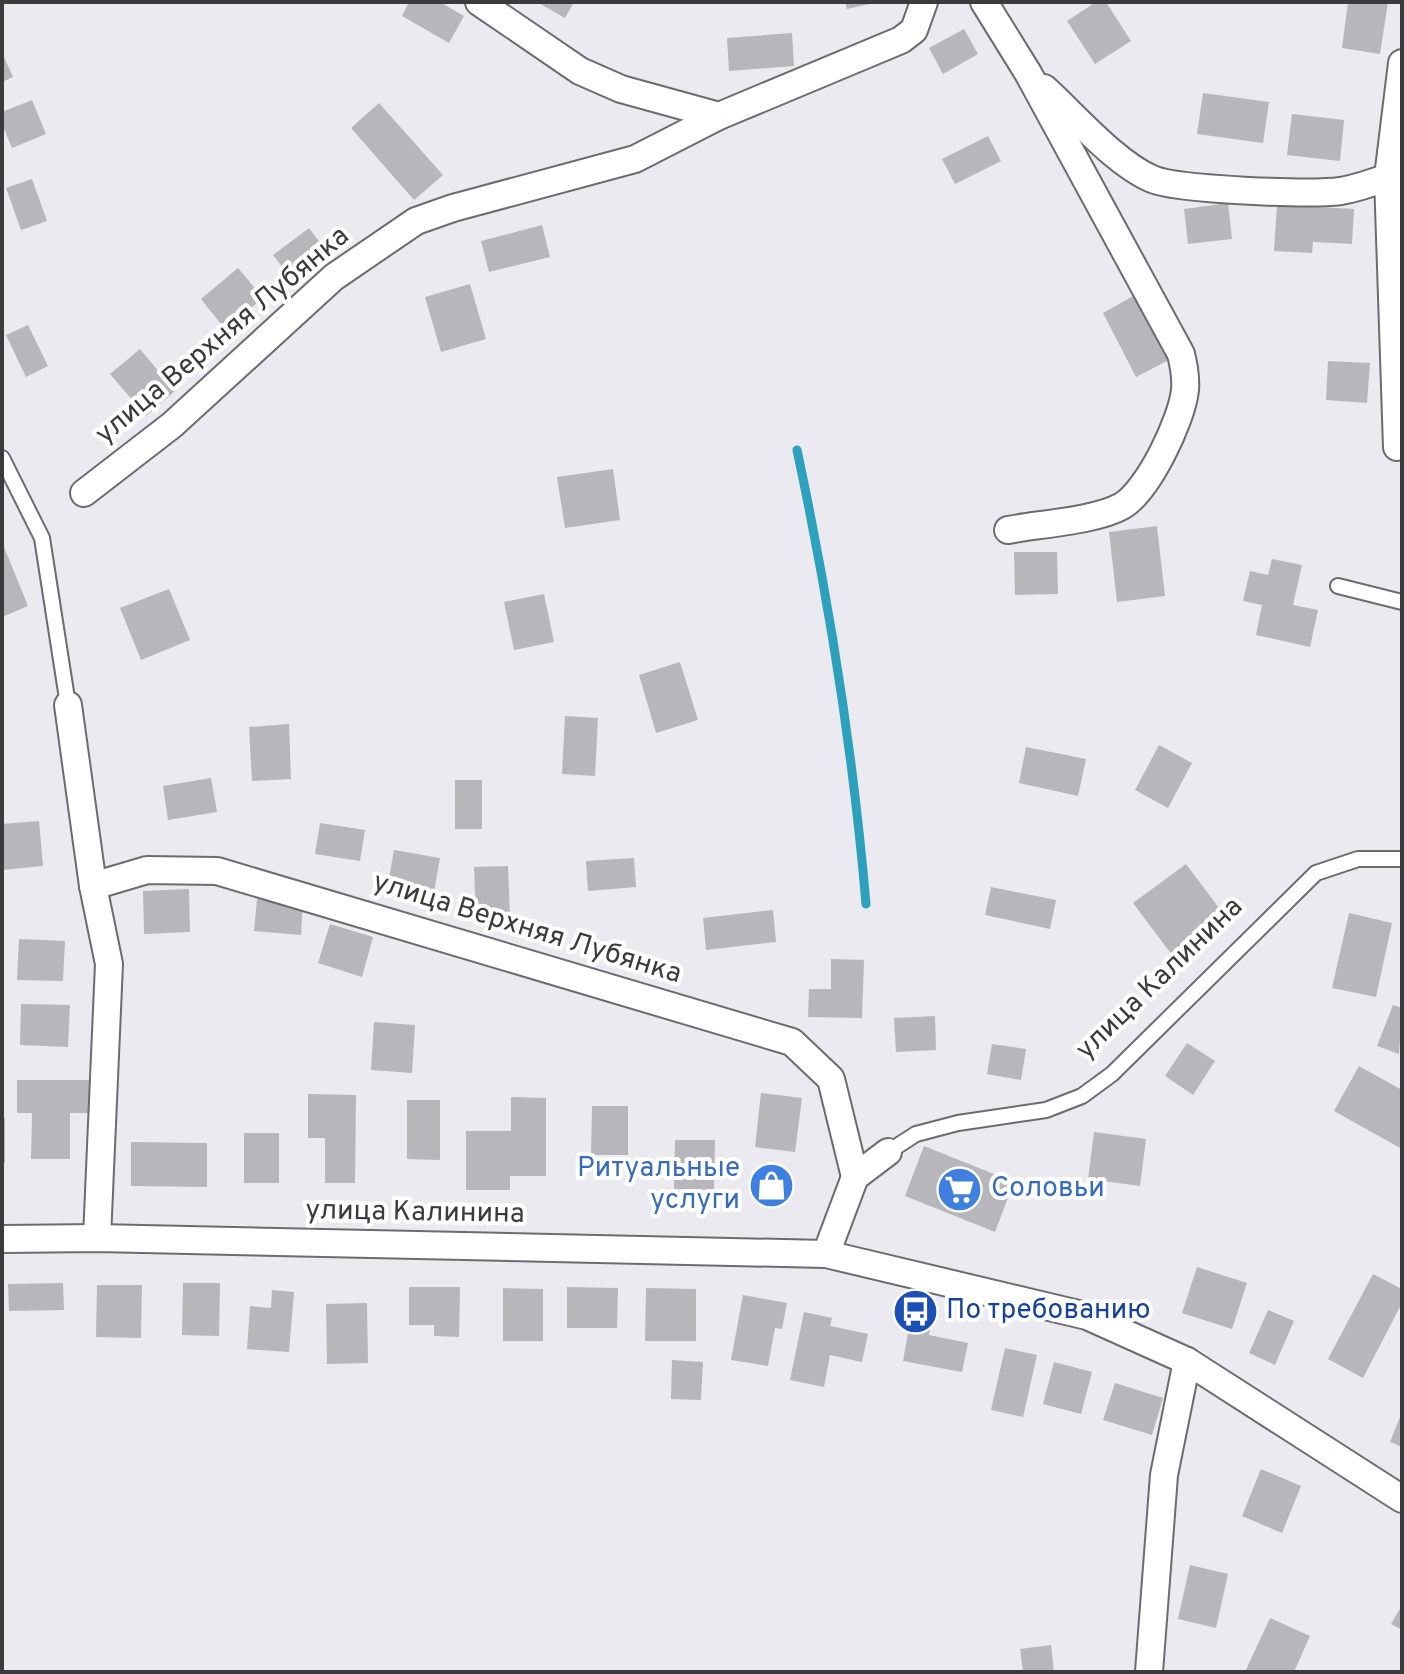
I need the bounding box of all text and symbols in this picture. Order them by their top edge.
street label: улица Верхняя Лубянка [89,219,357,453]
street label: улица Верхняя Лубянка [368,865,686,993]
street label: улица Калинина [1069,890,1251,1068]
place label: Ритуальные услуги [577,1151,740,1219]
shop icon: Ритуальные услуги [747,1161,795,1209]
supermarket icon: Соловьи [936,1165,984,1213]
place label: Соловьи [991,1171,1105,1207]
street label: улица Калинина [305,1193,525,1233]
bus stop icon: По требованию [891,1287,939,1335]
place label: По требованию [946,1293,1151,1329]

